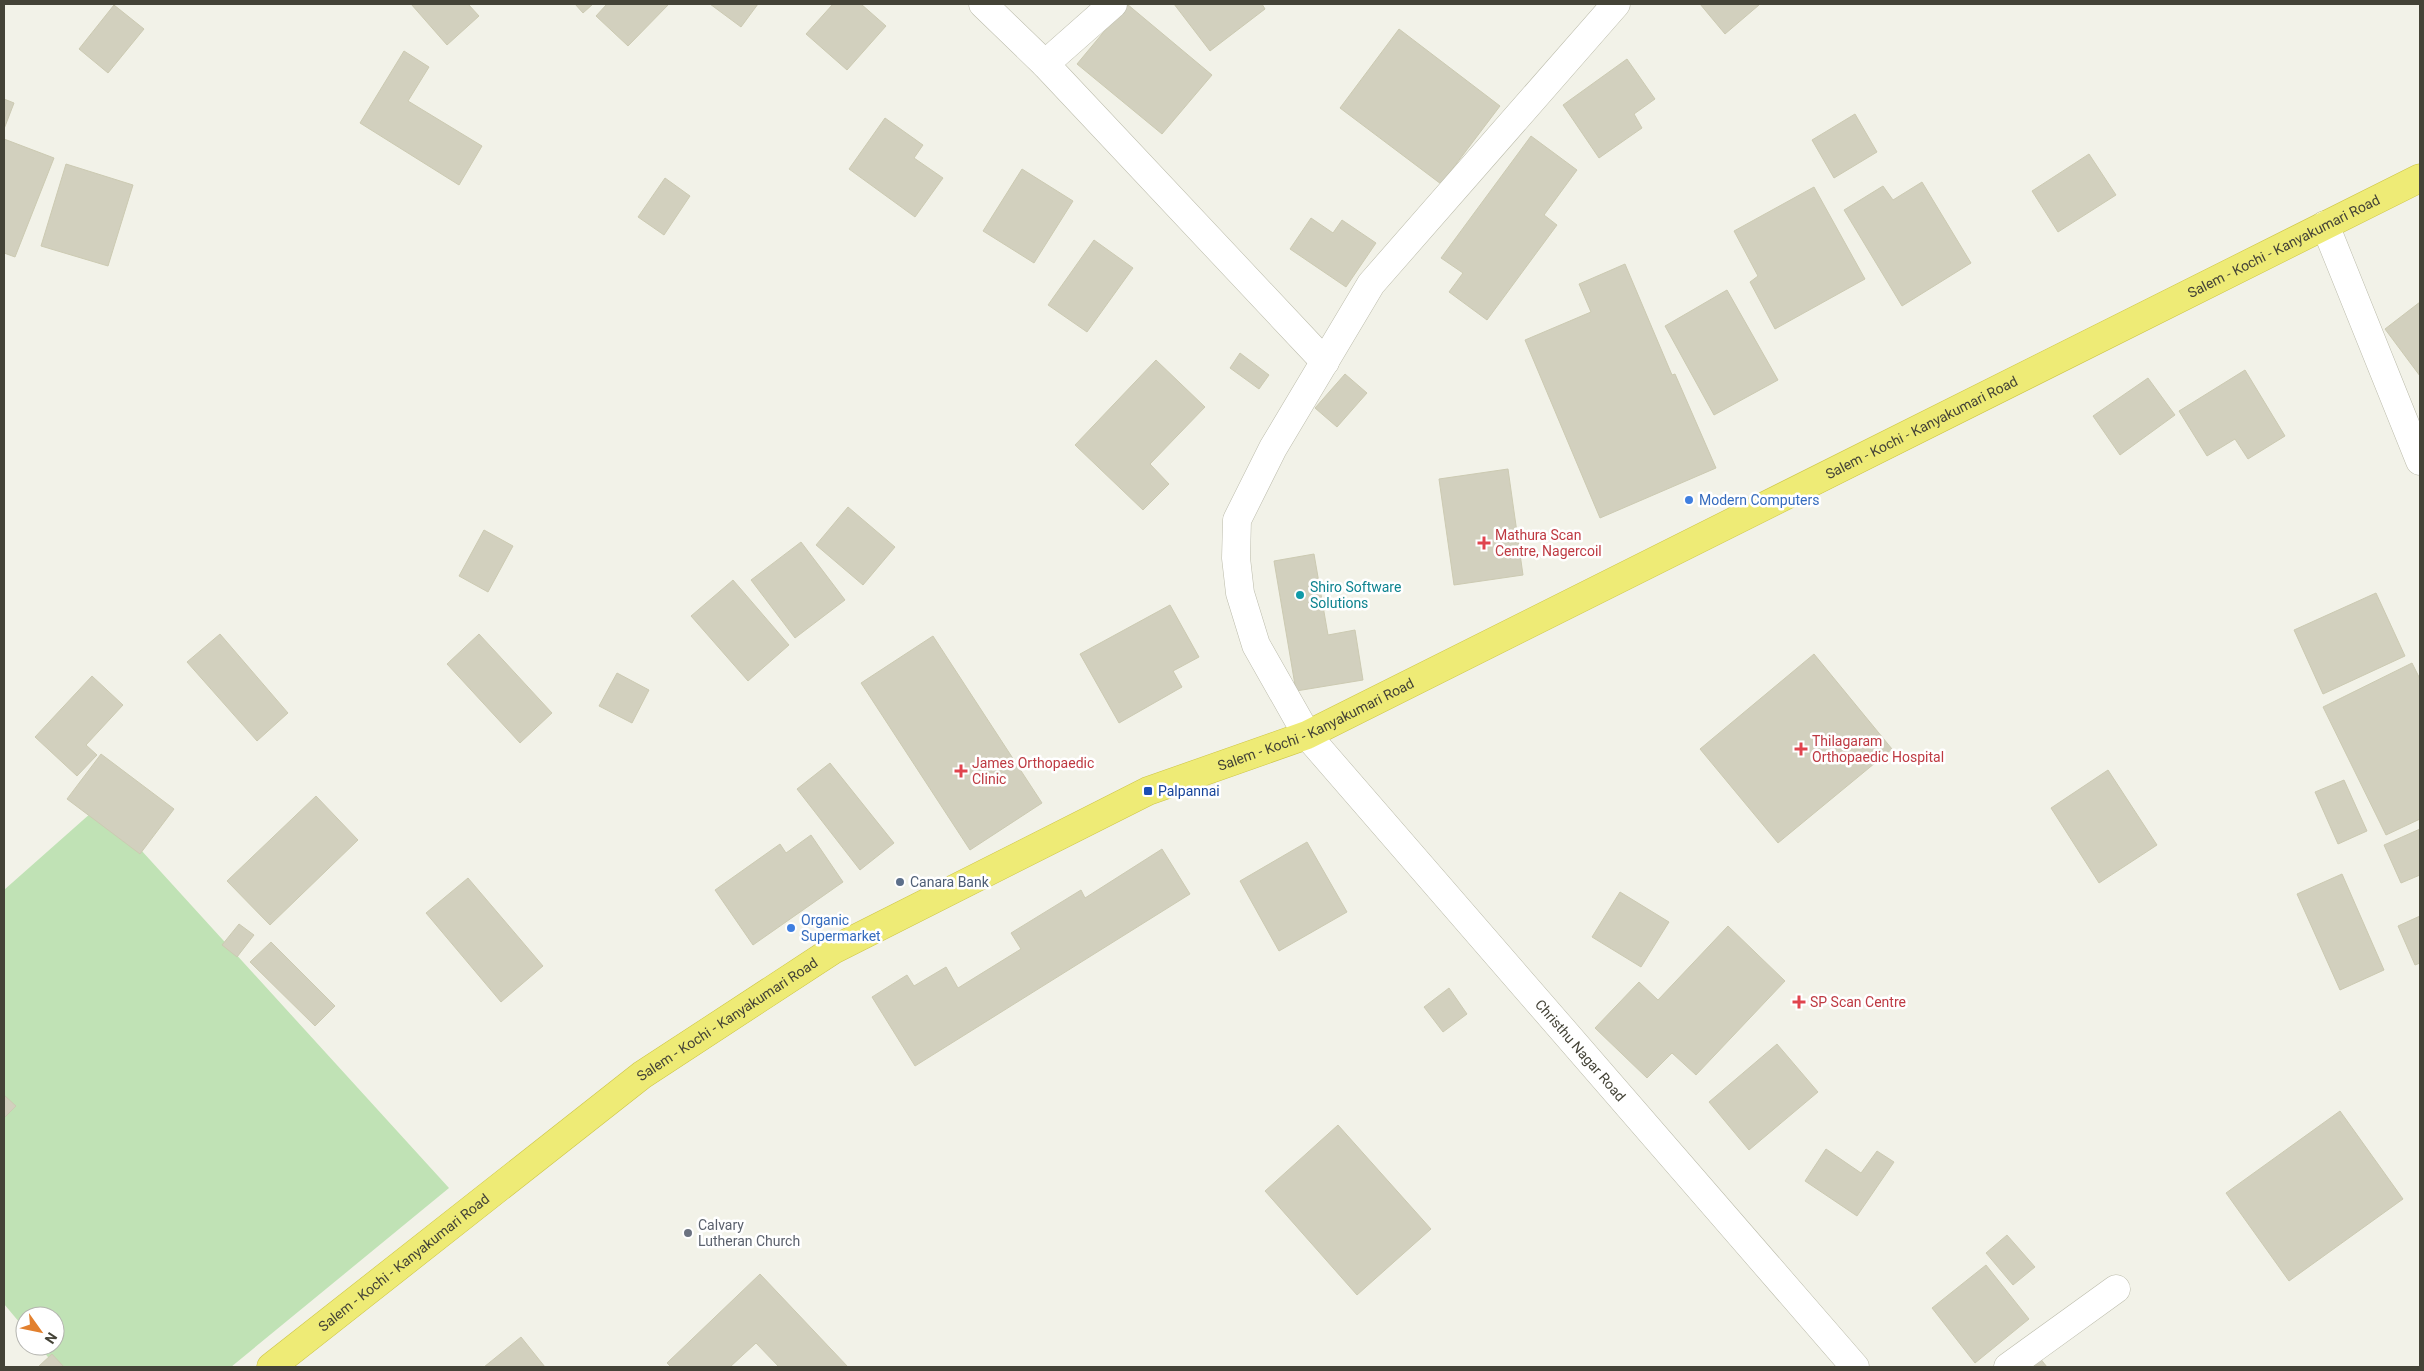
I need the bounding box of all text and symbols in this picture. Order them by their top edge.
street label: Salem - Kochi - Kanyakumari Road [2185,191,2382,301]
street label: Salem - Kochi - Kanyakumari Road [1823,373,2020,482]
place label: Modern Computers [1699,492,1819,508]
marker: Modern Computers [1683,494,1695,506]
place label: Mathura Scan Centre, Nagercoil [1495,527,1602,559]
marker: Mathura Scan Centre, Nagercoil [1477,536,1491,550]
place label: Shiro Software Solutions [1310,579,1401,611]
marker: Shiro Software Solutions [1294,589,1306,601]
street label: Salem - Kochi - Kanyakumari Road [1216,675,1417,774]
place label: Thilagaram Orthopaedic Hospital [1812,733,1944,765]
marker: Thilagaram Orthopaedic Hospital [1794,742,1808,756]
place label: James Orthopaedic Clinic [972,755,1094,787]
marker: James Orthopaedic Clinic [954,764,968,778]
place label: Palpannai [1158,783,1220,799]
marker: Palpannai [1142,785,1154,797]
place label: Canara Bank [910,874,990,890]
marker: Canara Bank [894,876,906,888]
place label: Organic Supermarket [801,912,881,944]
marker: Organic Supermarket [785,922,797,934]
street label: Salem - Kochi - Kanyakumari Road [634,954,821,1084]
place label: SP Scan Centre [1810,994,1906,1010]
marker: SP Scan Centre [1792,995,1806,1009]
street label: Christhu Nagar Road [1532,996,1629,1104]
street label: Salem - Kochi - Kanyakumari Road [315,1190,492,1335]
place label: Calvary Lutheran Church [698,1217,800,1249]
marker: Calvary Lutheran Church [682,1227,694,1239]
north arrow [15,1306,65,1356]
text: N [41,1330,60,1347]

